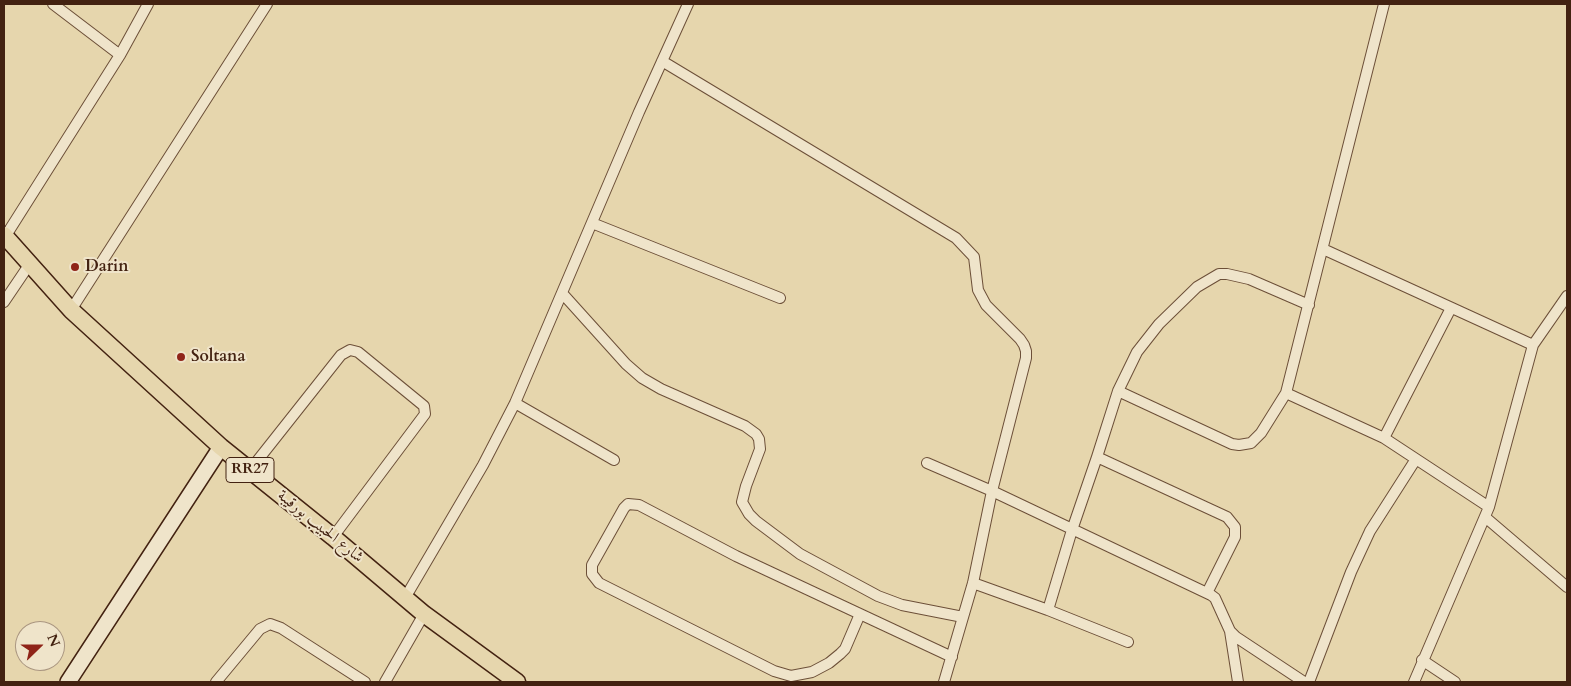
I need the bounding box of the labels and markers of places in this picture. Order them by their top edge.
place label: Darin [85,257,128,277]
marker: Darin [69,261,81,273]
place label: Soltana [191,347,245,367]
marker: Soltana [175,351,187,363]

